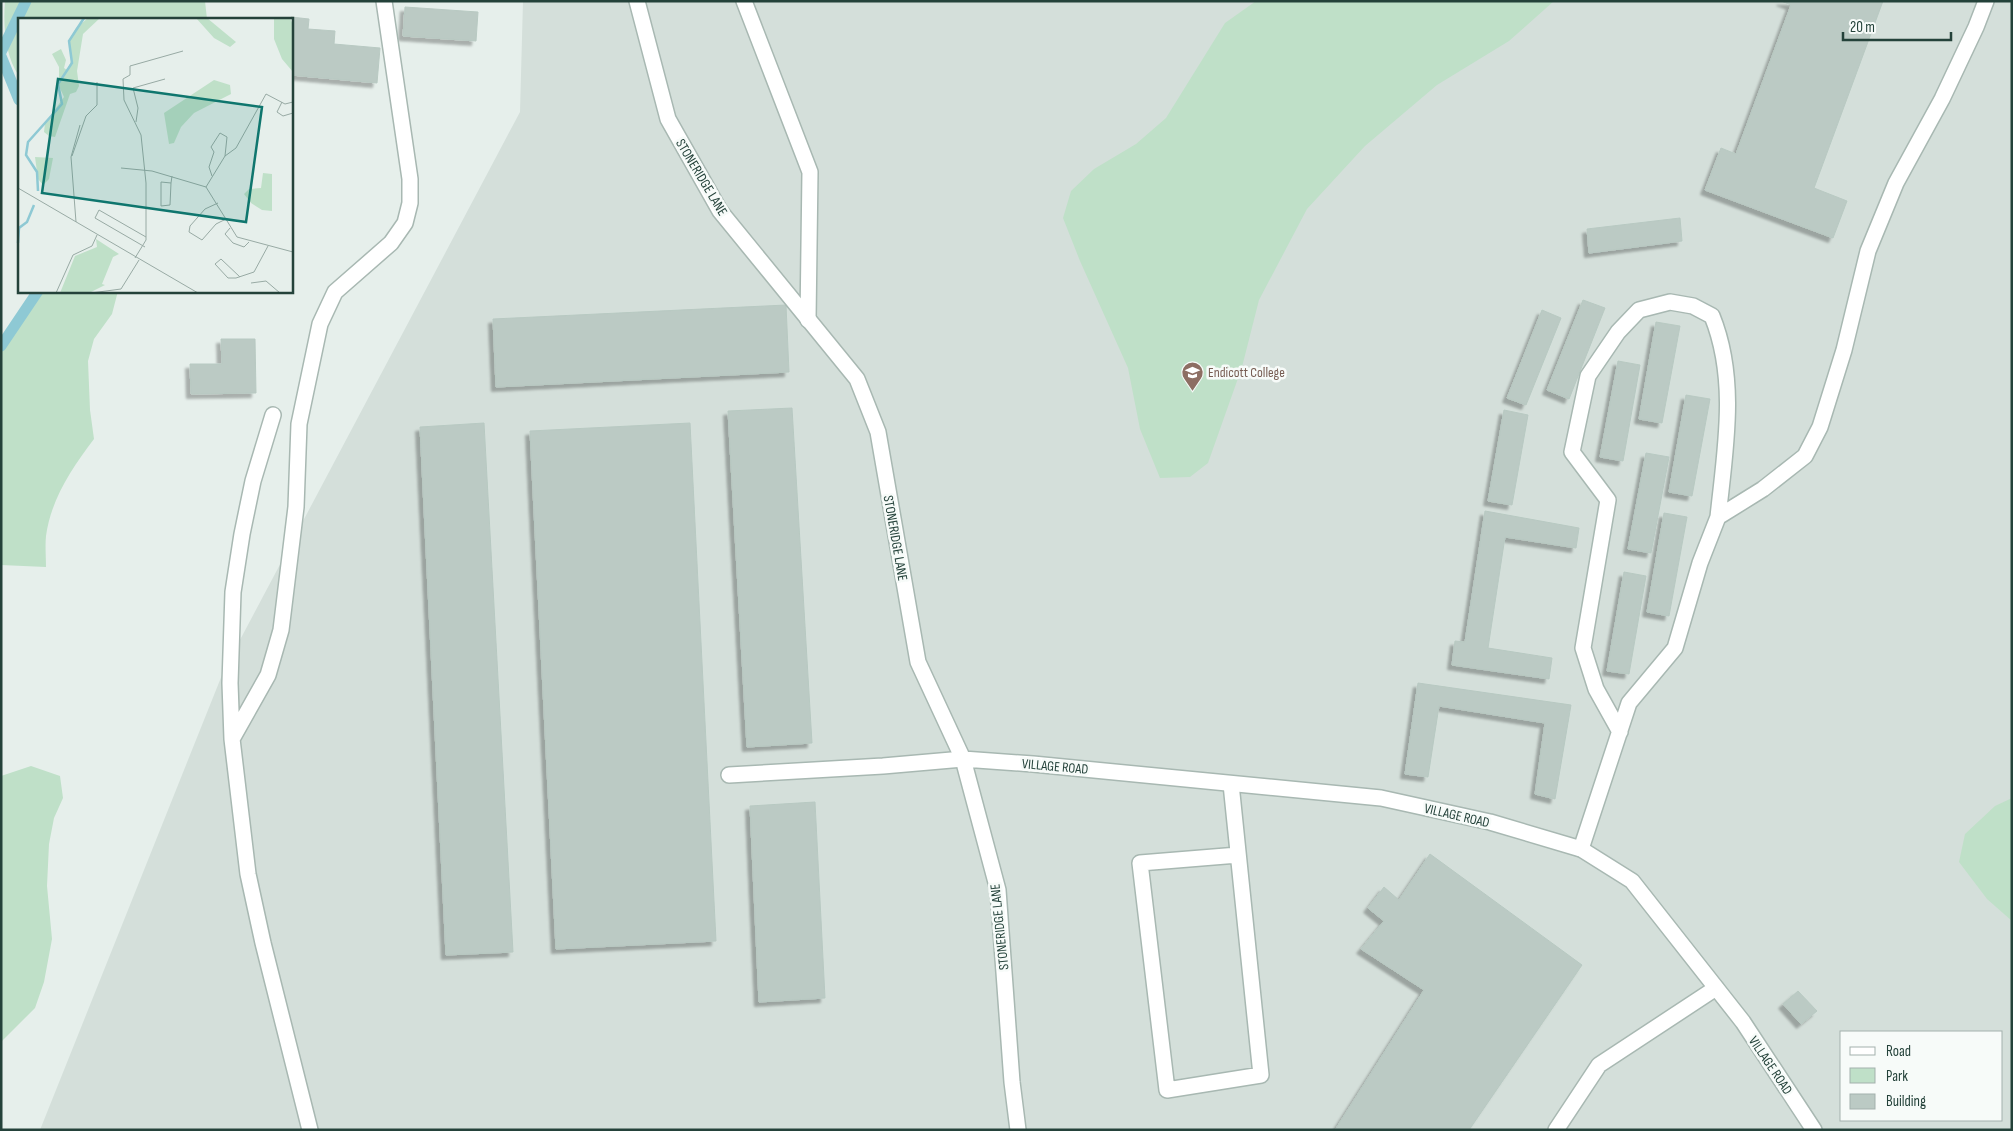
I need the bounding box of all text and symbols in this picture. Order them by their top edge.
scale bar [1843,10,1950,42]
inset map [18,18,292,292]
text: 20 m [1850,18,1875,37]
street label: STONERIDGE LANE [672,136,731,219]
school or university icon: Endicott College [1180,360,1204,391]
place label: Endicott College [1208,364,1285,381]
street label: STONERIDGE LANE [880,494,911,582]
street label: VILLAGE ROAD [1021,755,1089,778]
street label: VILLAGE ROAD [1423,800,1491,831]
street label: STONERIDGE LANE [986,883,1012,971]
legend [1840,1031,2003,1121]
street label: VILLAGE ROAD [1745,1033,1796,1098]
text: Road [1886,1042,1911,1061]
text: Park [1886,1067,1908,1086]
text: Building [1886,1092,1926,1111]

